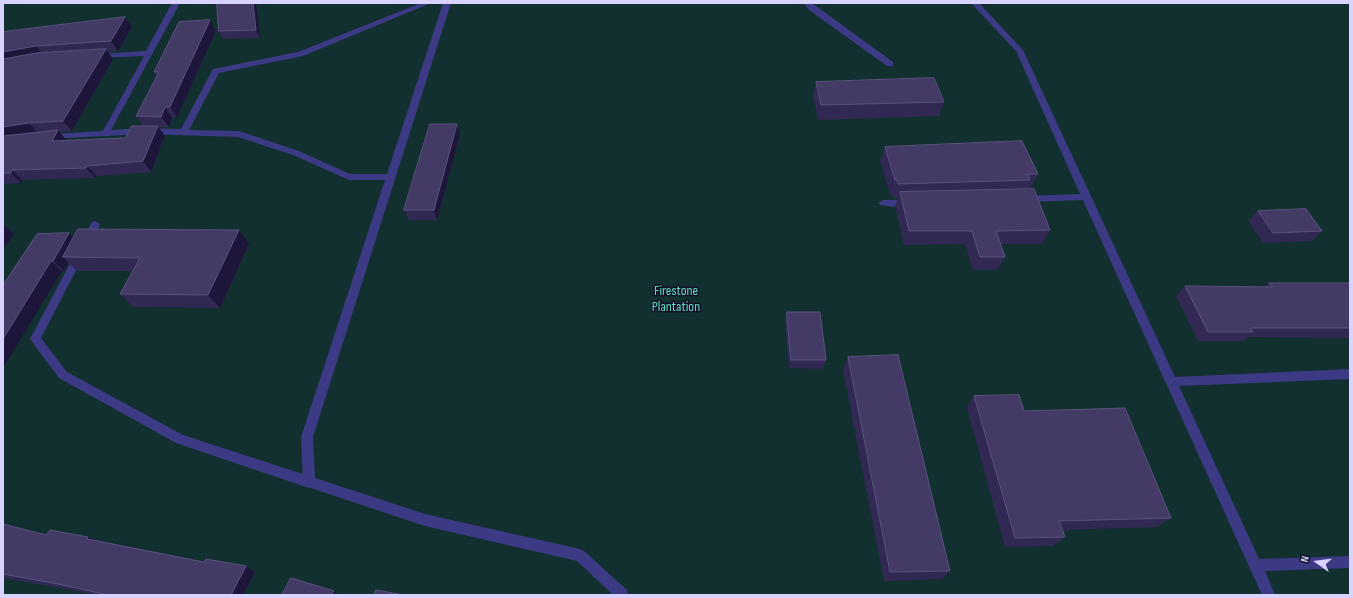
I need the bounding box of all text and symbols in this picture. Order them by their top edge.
park label: Firestone Plantation [652,283,700,316]
north arrow [1297,542,1337,582]
text: N [1298,555,1312,563]

